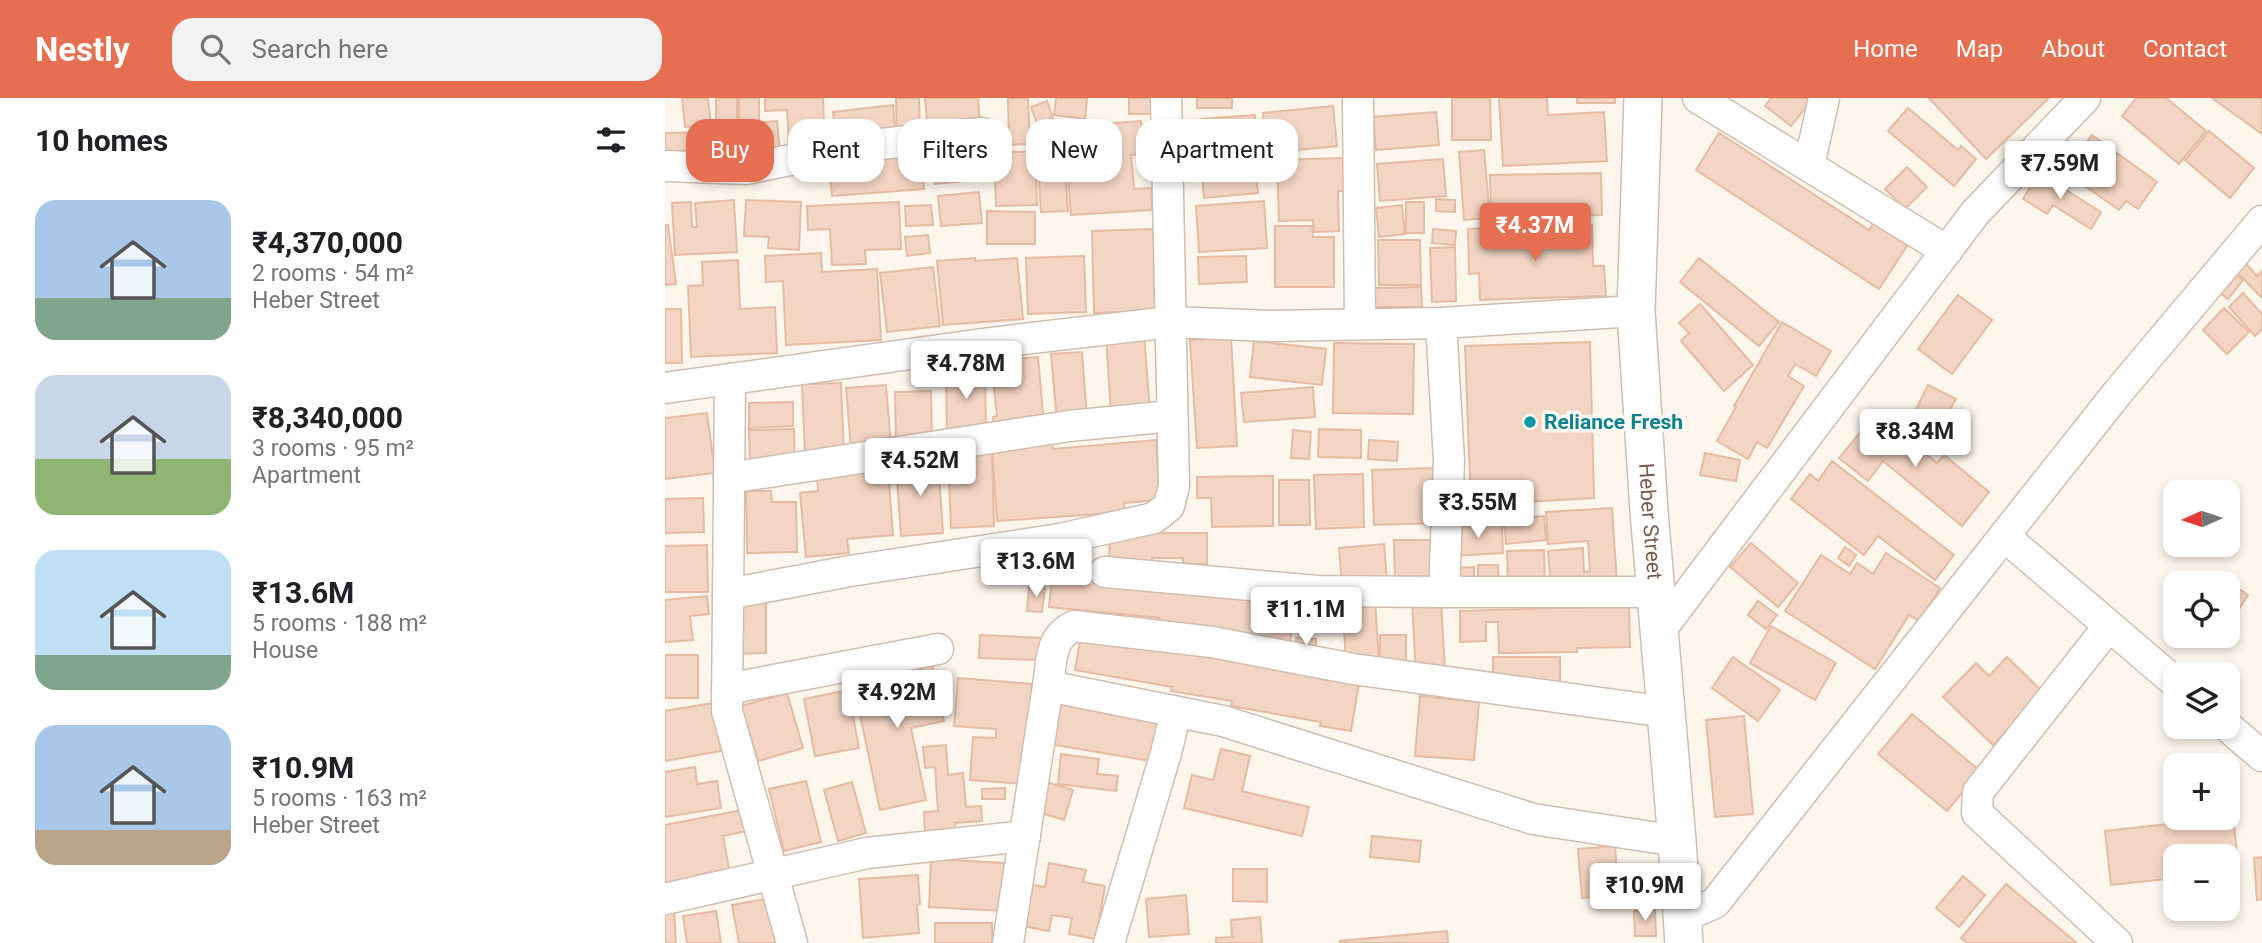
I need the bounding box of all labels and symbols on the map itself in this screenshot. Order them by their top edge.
pin: ₹7.59M [2003,141,2117,201]
pin: ₹4.37M [1478,204,1592,263]
pin: ₹4.78M [909,342,1023,401]
place label: Reliance Fresh [1544,410,1683,434]
pin: ₹8.34M [1858,410,1972,469]
marker: Reliance Fresh [1522,414,1538,430]
pin: ₹4.52M [863,438,977,498]
street label: Heber Street [1634,462,1667,581]
pin: ₹3.55M [1421,480,1535,540]
north arrow [2163,480,2240,556]
pin: ₹13.6M [979,540,1093,599]
pin: ₹11.1M [1249,588,1363,647]
pin: ₹4.92M [840,670,954,730]
pin: ₹10.9M [1588,864,1702,923]

